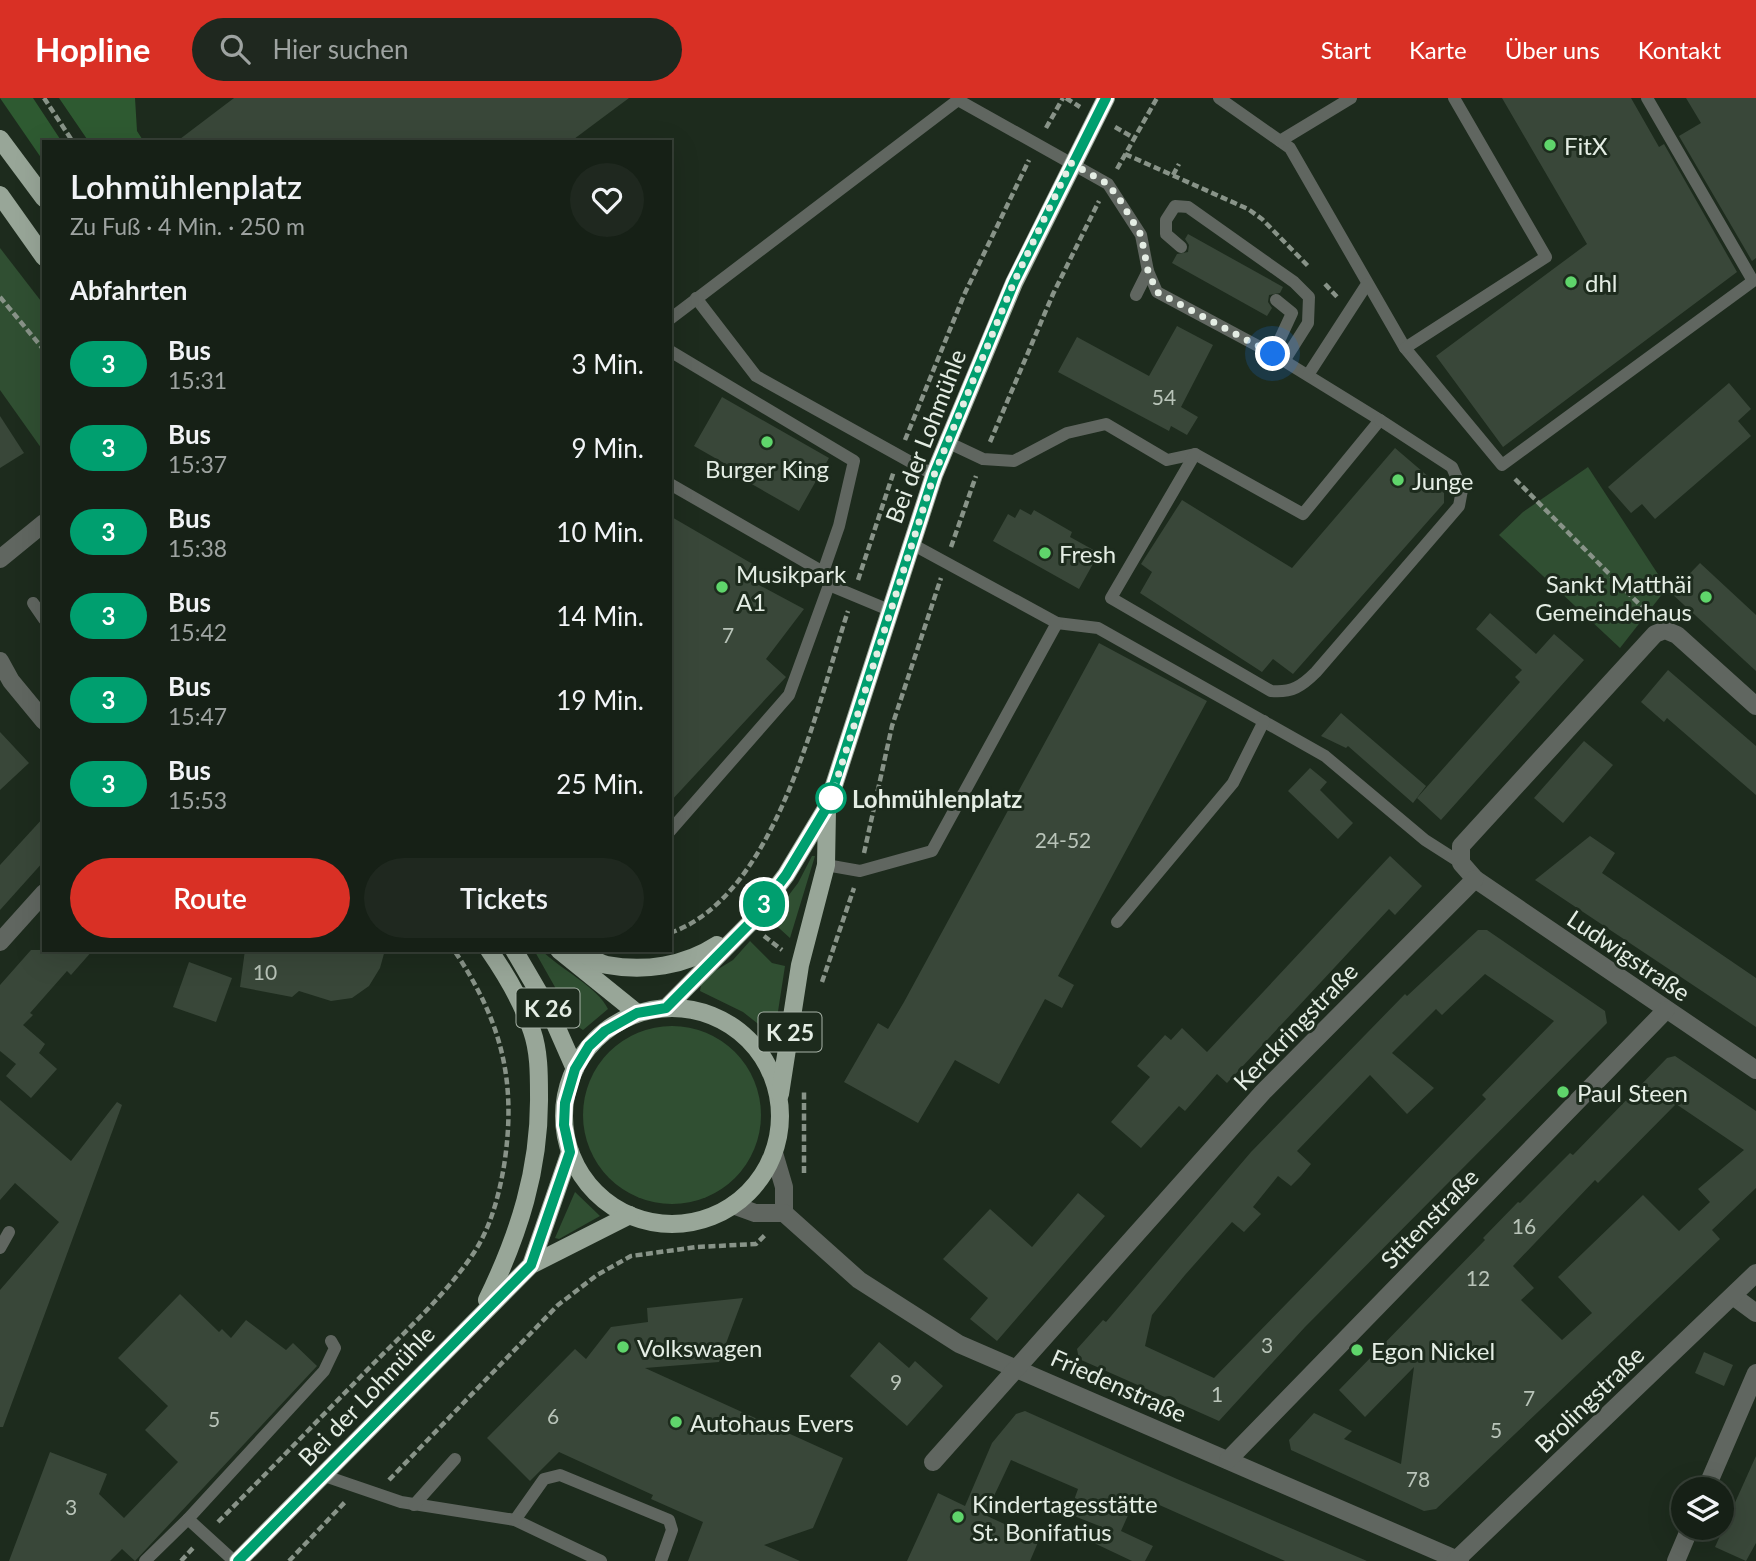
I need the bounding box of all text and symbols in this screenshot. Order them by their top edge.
search box [192,18,682,81]
text: Hopline [35,29,150,69]
icon: search [216,30,254,68]
text: Hier suchen [272,33,409,65]
text: Start [1321,35,1371,64]
text: Karte [1409,35,1467,64]
text: Über uns [1505,35,1600,64]
text: Kontakt [1638,35,1721,64]
place label: FitX [1564,131,1608,160]
marker: FitX [1542,137,1558,153]
button: heart [570,163,644,237]
text: Lohmühlenplatz [70,166,302,206]
text: Zu Fuß · 4 Min. · 250 m [70,212,305,240]
place label: dhl [1585,268,1618,297]
text: Abfahrten [70,274,188,306]
marker: dhl [1563,274,1579,290]
text: Bus [168,334,211,366]
your location [1255,336,1290,371]
street label: Bei der Lohmühle [879,345,971,527]
text: 3 Min. [571,348,644,380]
text: 3 [102,349,115,378]
text: 15:31 [168,366,227,394]
house number: 54 [1152,384,1176,409]
text: Bus [168,418,211,450]
text: 9 Min. [571,432,644,464]
text: 3 [102,433,115,462]
marker: Burger King [759,434,775,450]
text: 15:37 [168,450,227,478]
place label: Burger King [705,454,829,483]
place label: Junge [1412,466,1474,495]
marker: Junge [1390,472,1406,488]
text: Bus [168,502,211,534]
text: 10 Min. [556,516,644,548]
text: 3 [102,517,115,546]
text: 15:38 [168,534,227,562]
place label: Fresh [1059,539,1116,568]
marker: Fresh [1037,545,1053,561]
place label: Musikpark A1 [736,559,847,616]
place label: Sankt Matthäi Gemeindehaus [1535,569,1692,626]
marker: Musikpark A1 [714,579,730,595]
text: Bus [168,586,211,618]
marker: Sankt Matthäi Gemeindehaus [1698,589,1714,605]
text: 14 Min. [556,600,644,632]
text: 3 [102,601,115,630]
text: 15:42 [168,618,227,646]
house number: 7 [722,622,734,647]
text: Bus [168,670,211,702]
text: 19 Min. [556,684,644,716]
text: 3 [102,685,115,714]
text: 15:47 [168,702,227,730]
text: Bus [168,754,211,786]
text: 25 Min. [556,768,644,800]
text: 3 [102,769,115,798]
marker: Lohmühlenplatz [816,783,846,813]
place label: Lohmühlenplatz [852,784,1022,813]
text: 15:53 [168,786,227,814]
house number: 24-52 [1035,827,1091,852]
button: Route [70,858,350,938]
button: Tickets [364,858,644,938]
line badge: 3 [741,881,787,927]
text: 3 [757,889,771,918]
street label: Ludwigstraße [1562,903,1696,1007]
street label: Kerckringstraße [1227,956,1363,1096]
house number: 10 [253,959,277,984]
road number: K 26 [516,988,580,1028]
road number: K 25 [758,1012,822,1051]
place label: Paul Steen [1577,1078,1688,1107]
marker: Paul Steen [1555,1084,1571,1100]
street label: Stitenstraße [1374,1162,1484,1274]
house number: 16 [1512,1213,1536,1238]
house number: 12 [1466,1265,1490,1290]
street label: Bei der Lohmühle [292,1319,440,1471]
house number: 3 [1261,1332,1273,1357]
place label: Volkswagen [637,1333,762,1362]
place label: Egon Nickel [1371,1336,1495,1365]
marker: Volkswagen [615,1339,631,1355]
street label: Brolingstraße [1528,1340,1650,1458]
street label: Friedenstraße [1047,1342,1191,1428]
marker: Egon Nickel [1349,1342,1365,1358]
house number: 9 [890,1369,902,1394]
house number: 1 [1211,1381,1223,1406]
house number: 7 [1523,1385,1535,1410]
house number: 6 [547,1403,559,1428]
house number: 5 [208,1406,220,1431]
place label: Autohaus Evers [690,1408,854,1437]
marker: Autohaus Evers [668,1414,684,1430]
house number: 5 [1490,1417,1502,1442]
house number: 78 [1406,1466,1430,1491]
map controls [1671,1477,1734,1540]
button: layers [1671,1477,1734,1540]
place label: Kindertagesstätte St. Bonifatius [972,1489,1158,1546]
house number: 3 [65,1494,77,1519]
marker: Kindertagesstätte St. Bonifatius [950,1509,966,1525]

